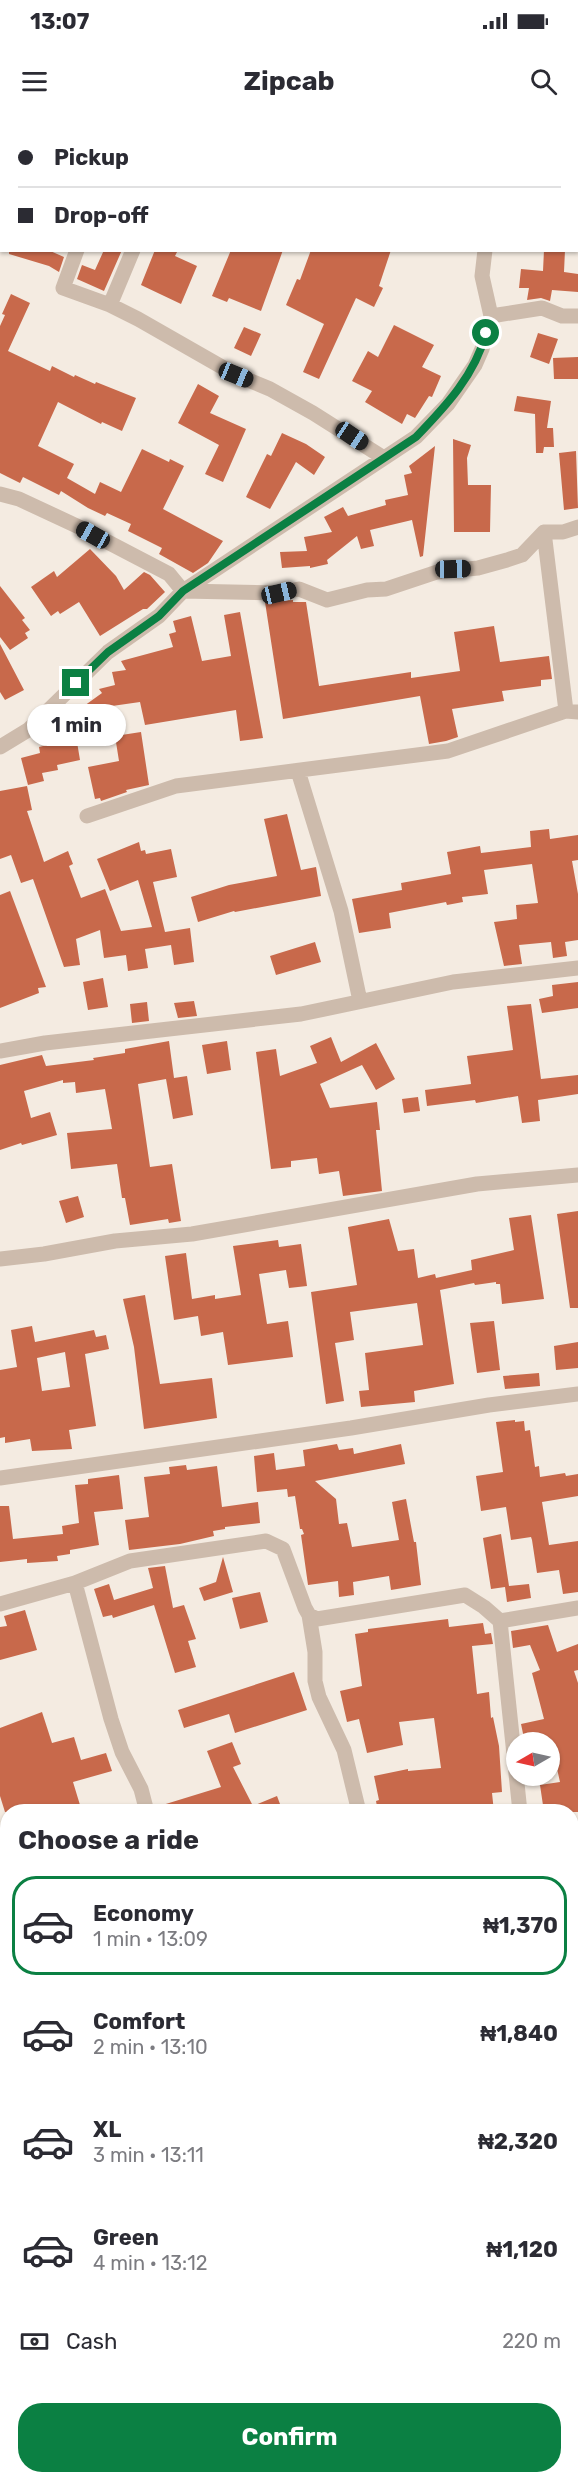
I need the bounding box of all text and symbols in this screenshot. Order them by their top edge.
text: 13:07 [30,8,89,35]
icon: menu [18,65,51,98]
text: Zipcab [243,65,335,97]
icon: search [527,65,560,98]
text: Pickup [54,144,129,171]
text: Drop-off [54,202,149,229]
route start [472,319,499,346]
car [216,360,256,390]
car [332,418,372,454]
car [73,518,113,552]
car [435,560,471,578]
car [259,580,299,606]
route end [62,669,89,696]
callout: 1 min [26,704,125,746]
text: 1 min [51,713,102,737]
north arrow [506,1732,560,1786]
map controls [506,1732,560,1786]
text: Choose a ride [18,1824,199,1856]
icon: car [21,1899,75,1953]
text: Economy [93,1900,194,1927]
text: ₦1,370 [483,1912,558,1939]
text: 1 min · 13:09 [93,1927,208,1951]
icon: car [21,2007,75,2061]
text: Comfort [93,2008,185,2035]
text: ₦1,840 [480,2020,558,2047]
text: 2 min · 13:10 [93,2035,208,2059]
icon: car [21,2115,75,2169]
text: XL [93,2116,121,2143]
text: ₦2,320 [478,2128,558,2155]
text: 3 min · 13:11 [93,2143,204,2167]
icon: car [21,2223,75,2277]
text: Green [93,2224,159,2251]
text: ₦1,120 [486,2236,558,2263]
text: 4 min · 13:12 [93,2251,207,2275]
icon: cash [18,2325,51,2358]
text: Cash [66,2328,117,2355]
text: 220 m [502,2329,561,2353]
button: Confirm [18,2403,561,2472]

